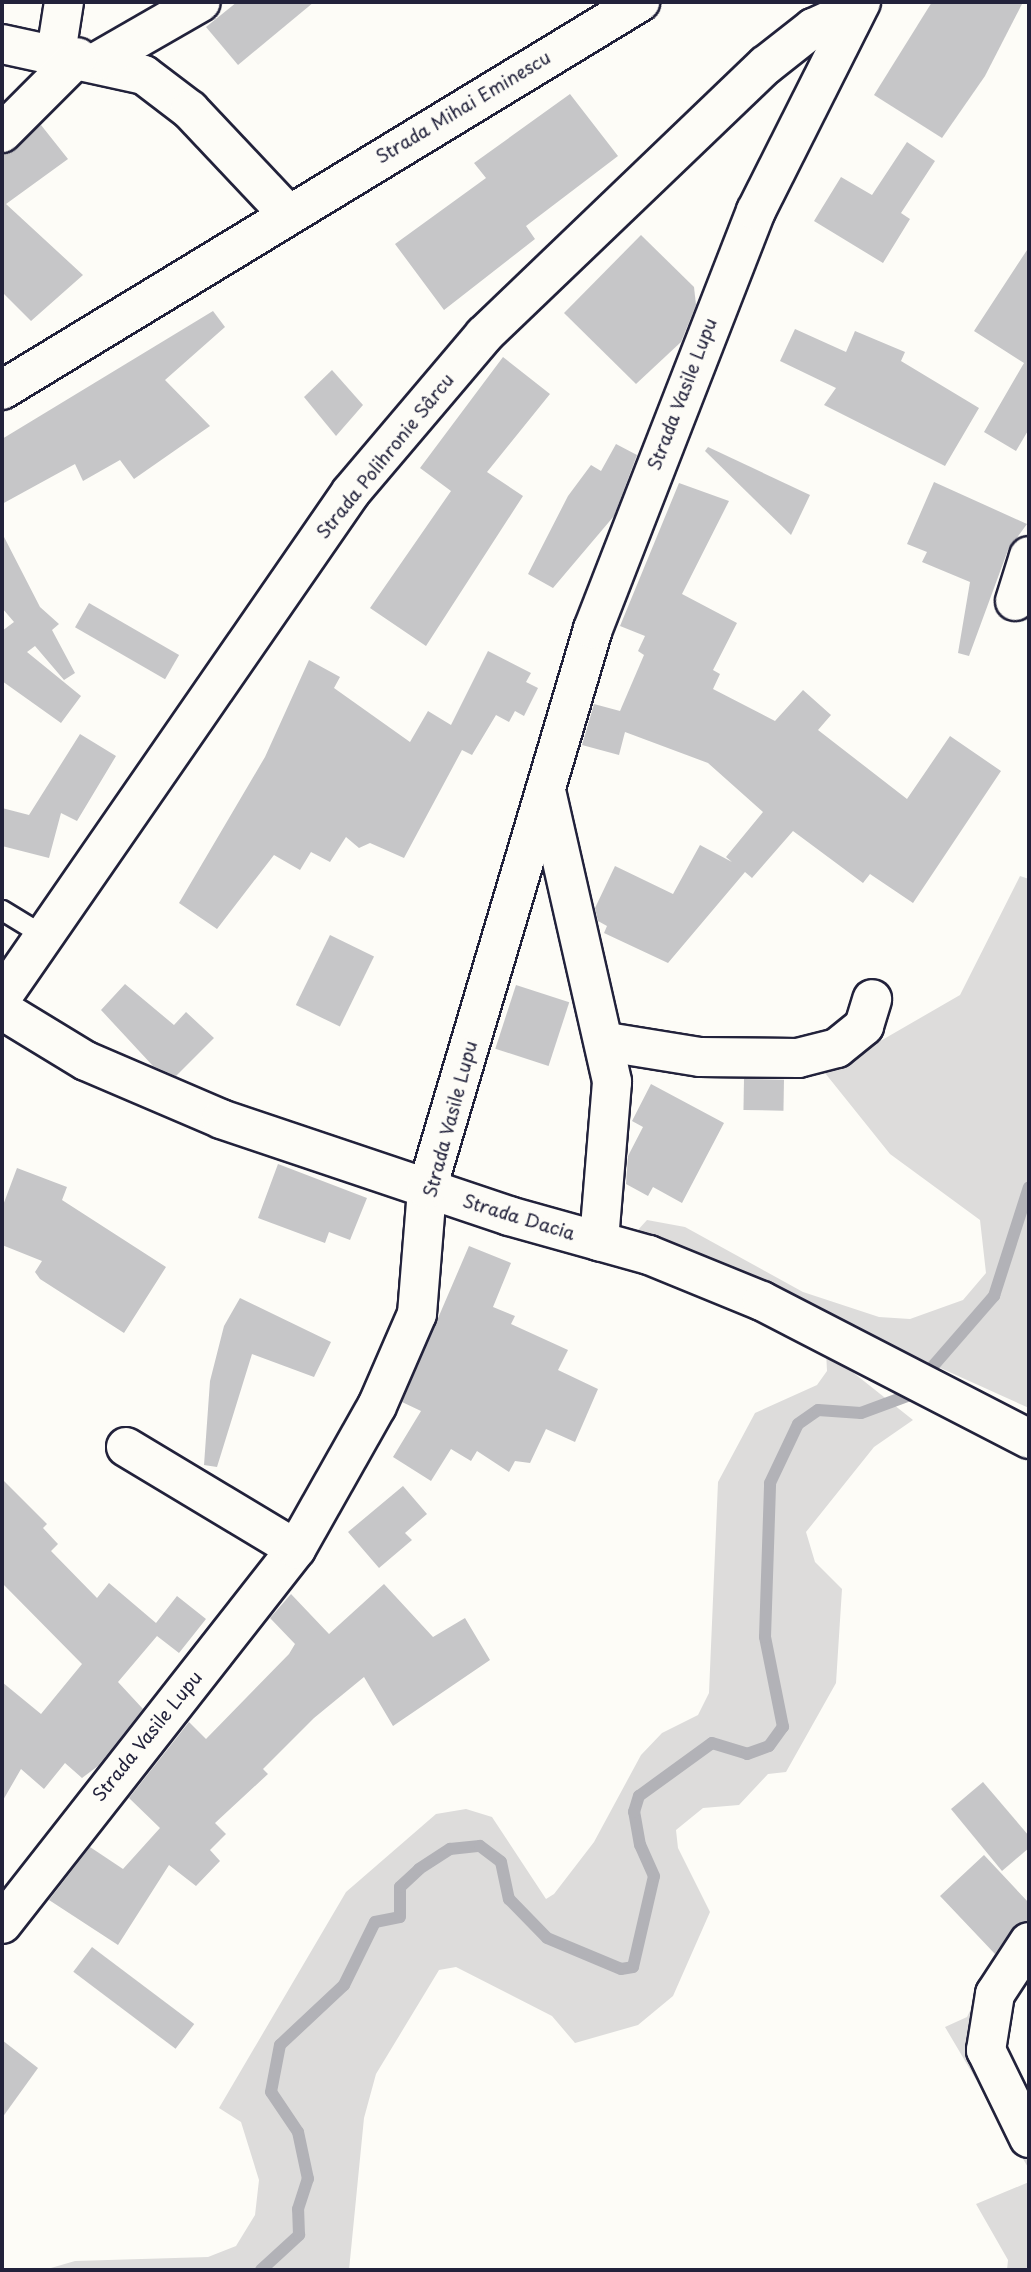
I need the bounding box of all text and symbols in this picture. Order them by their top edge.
street label: Strada Mihai Eminescu [372,46,554,168]
street label: Strada Vasile Lupu [643,314,721,474]
street label: Strada Polihronie Sârcu [312,369,458,543]
street label: Strada Vasile Lupu [419,1038,481,1200]
street label: Strada Dacia [460,1190,578,1244]
street label: Strada Vasile Lupu [88,1666,206,1806]

